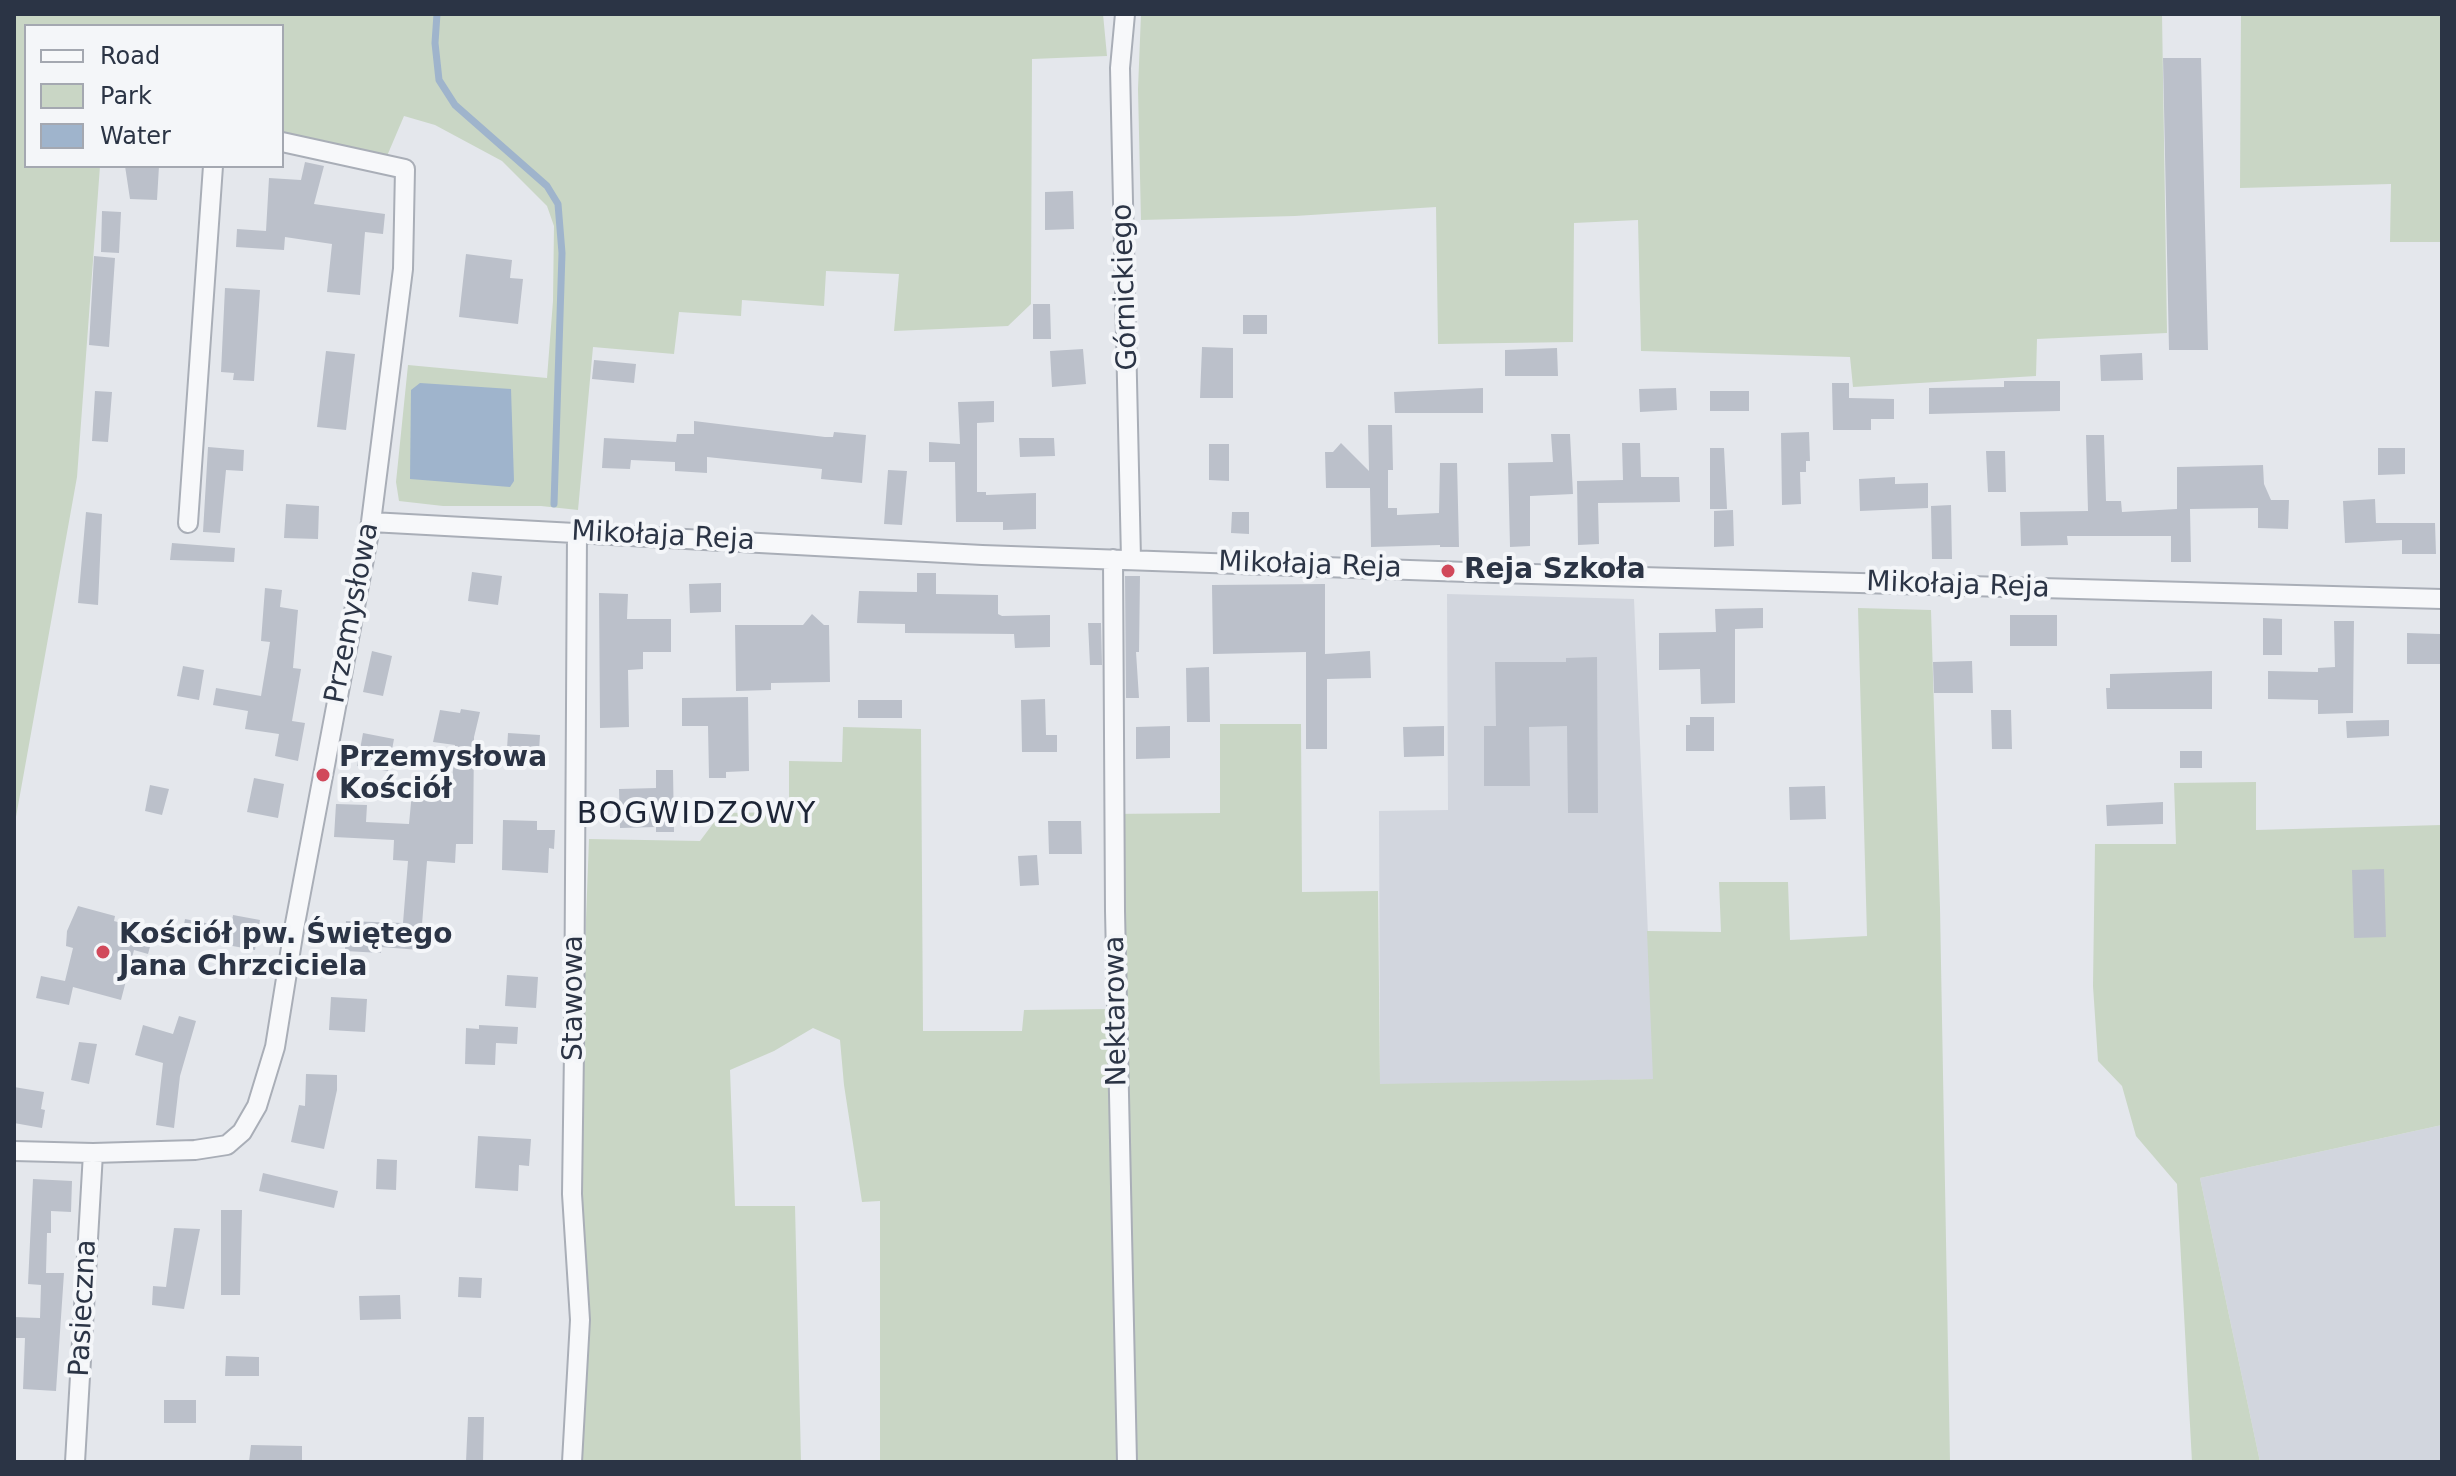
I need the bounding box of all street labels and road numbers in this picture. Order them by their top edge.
street label: Górnickiego [1106,203,1146,371]
street label: Mikołaja Reja [570,515,756,559]
street label: Przemysłowa [319,520,387,706]
street label: Mikołaja Reja [1218,546,1402,586]
street label: Mikołaja Reja [1866,566,2050,606]
street label: Stawowa [558,935,592,1061]
street label: Nektarowa [1099,935,1135,1087]
street label: Pasieczna [64,1239,104,1377]

